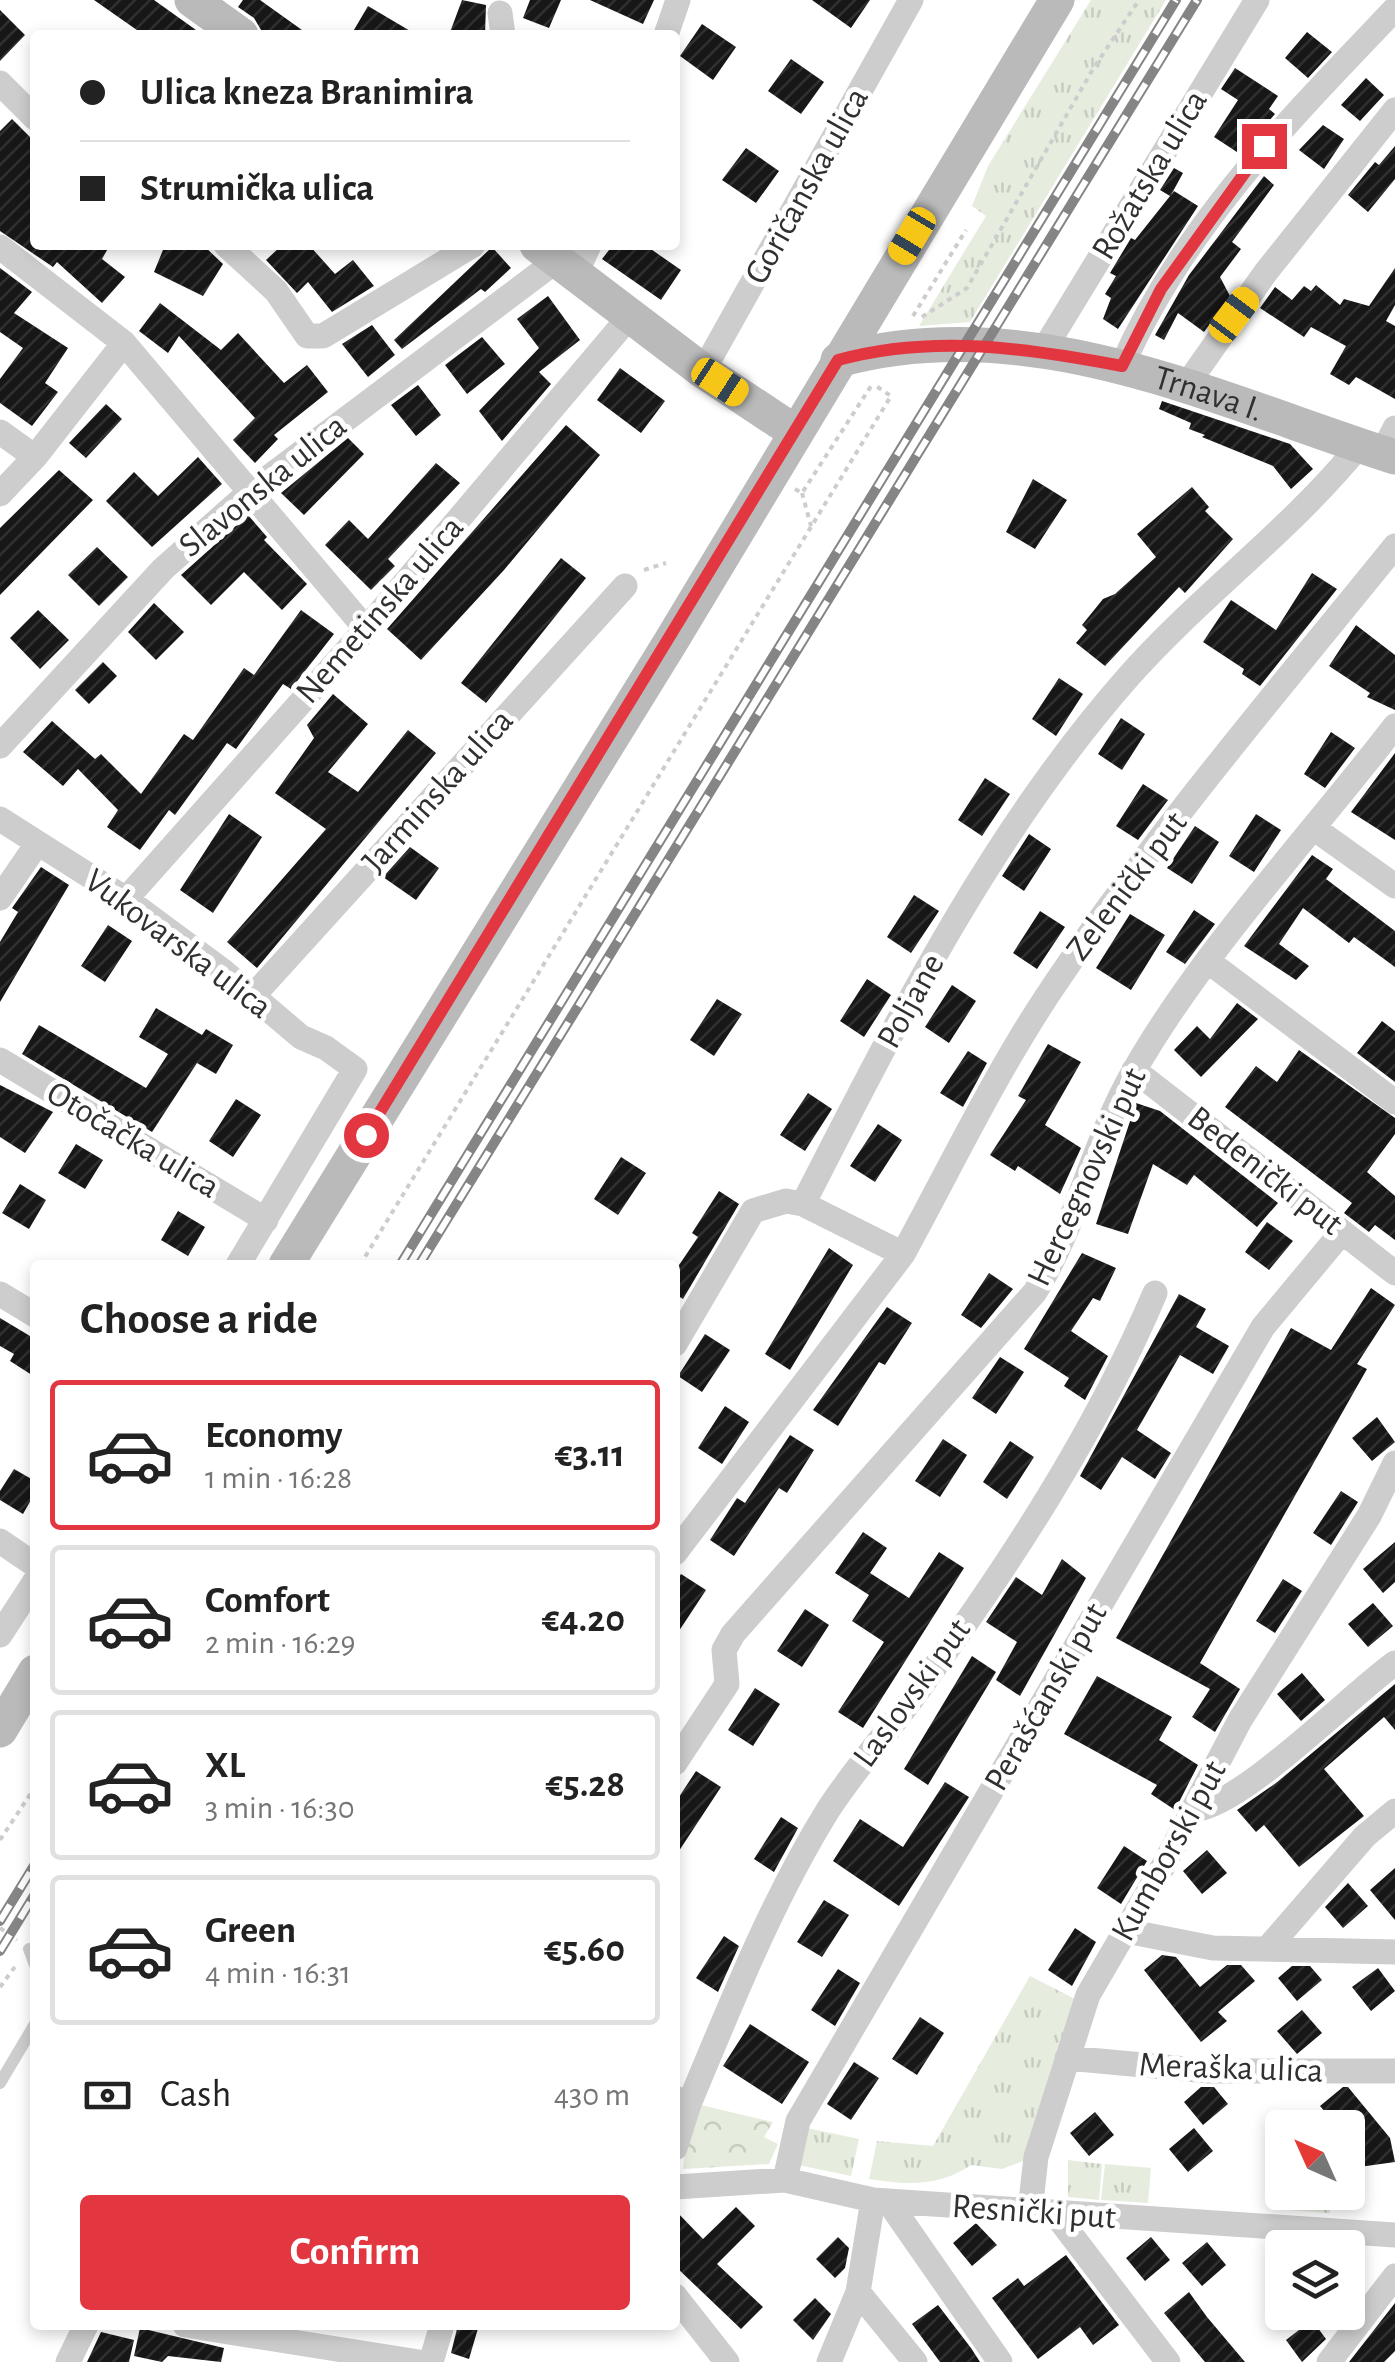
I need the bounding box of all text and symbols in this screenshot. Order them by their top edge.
text: Ulica kneza Branimira [140,74,474,112]
street label: Goričanska ulica [739,82,875,290]
street label: Rožatska ulica [1086,84,1214,266]
route end [1242,124,1287,169]
text: Strumička ulica [140,170,374,208]
car [884,203,940,269]
car [1204,282,1264,348]
car [687,353,753,411]
street label: Trnava I. [1150,360,1268,428]
street label: Slavonska ulica [173,408,353,564]
street label: Nemetinska ulica [290,510,470,710]
street label: Jarminska ulica [356,703,520,879]
street label: Zelenički put [1060,805,1194,967]
street label: Vukovarska ulica [78,863,278,1025]
street label: Poljane [871,948,951,1054]
street label: Hercegnovski put [1021,1062,1153,1292]
street label: Otočačka ulica [41,1075,225,1205]
street label: Bedenički put [1181,1100,1349,1242]
route start [344,1113,389,1158]
text: Choose a ride [80,1297,318,1342]
icon: car [85,1410,175,1500]
text: Economy [205,1417,343,1455]
text: €3.11 [555,1436,625,1474]
text: 1 min · 16:28 [205,1462,352,1494]
icon: car [85,1575,175,1665]
text: Comfort [205,1582,330,1620]
street label: Perašćanski put [978,1597,1114,1797]
text: €4.20 [542,1601,625,1639]
street label: Laslovski put [847,1612,977,1774]
text: 2 min · 16:29 [205,1627,356,1659]
icon: car [85,1740,175,1830]
text: XL [205,1747,245,1785]
street label: Kumborski put [1105,1755,1233,1947]
text: €5.28 [546,1766,625,1804]
text: 3 min · 16:30 [205,1792,355,1824]
icon: car [85,1905,175,1995]
text: Green [205,1912,296,1950]
text: €5.60 [544,1931,625,1969]
text: 4 min · 16:31 [205,1957,351,1989]
street label: Meraška ulica [1138,2047,1324,2089]
icon: cash [80,2068,135,2123]
text: Cash [160,2076,231,2114]
text: 430 m [554,2079,630,2111]
north arrow [1265,2110,1365,2210]
map controls [1265,2110,1365,2330]
street label: Resnički put [951,2189,1117,2235]
button: Confirm [80,2195,630,2310]
button: layers [1265,2230,1365,2330]

